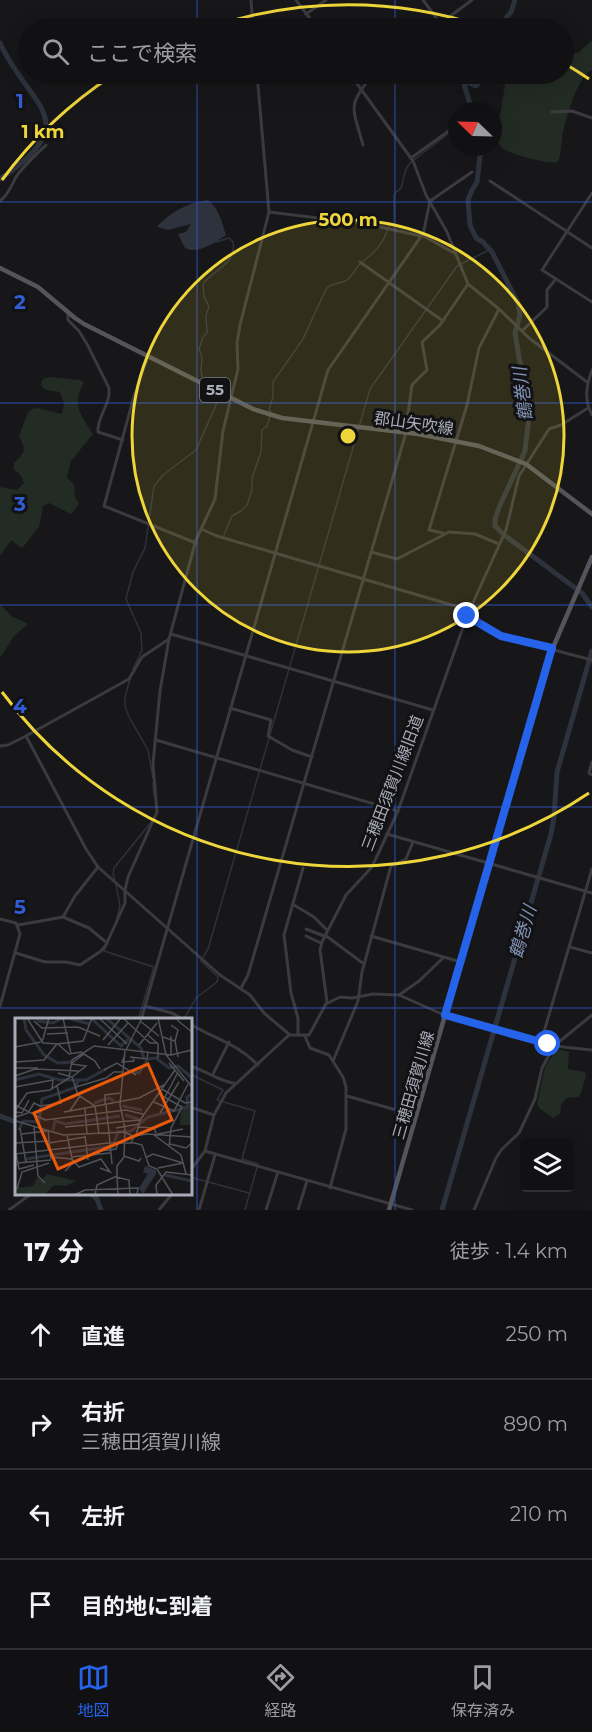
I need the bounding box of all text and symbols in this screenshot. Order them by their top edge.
search box [18,18,574,84]
icon: search [39,35,72,68]
text: ここで検索 [87,40,197,67]
text: 1 [16,89,24,113]
north arrow [448,102,502,156]
text: 1 km [22,121,64,143]
text: 500 m [318,209,378,231]
text: 2 [14,290,26,314]
water label: 鶴巻川 [509,364,537,422]
road number: 55 [200,378,230,402]
street label: 郡山矢吹線 [373,409,455,438]
centre of rings [338,426,358,446]
text: 3 [13,492,26,516]
route end [453,602,479,628]
text: 4 [13,694,27,718]
street label: 三穂田須賀川線旧道 [358,713,427,854]
text: 5 [14,895,26,919]
water label: 鶴巻川 [505,901,542,961]
inset map [15,1018,192,1195]
street label: 三穂田須賀川線 [389,1029,438,1142]
route start [534,1030,560,1056]
map controls [520,1138,574,1192]
button: layers [520,1138,574,1192]
text: 17 分 [24,1236,84,1268]
text: 徒歩 · 1.4 km [450,1239,568,1263]
icon: ahead [24,1318,57,1351]
text: 250 m [506,1322,568,1346]
text: 直進 [81,1323,125,1350]
text: 右折 [81,1399,125,1426]
icon: right [24,1408,57,1441]
text: 890 m [503,1412,568,1436]
text: 三穂田須賀川線 [81,1430,221,1454]
icon: left [24,1498,57,1531]
text: 210 m [510,1502,568,1526]
text: 左折 [81,1503,125,1530]
icon: arrive [24,1588,57,1621]
text: 目的地に到着 [81,1593,213,1620]
tab: 地図 [77,1661,110,1721]
tab: 経路 [264,1661,297,1721]
tab: 保存済み [451,1661,515,1721]

